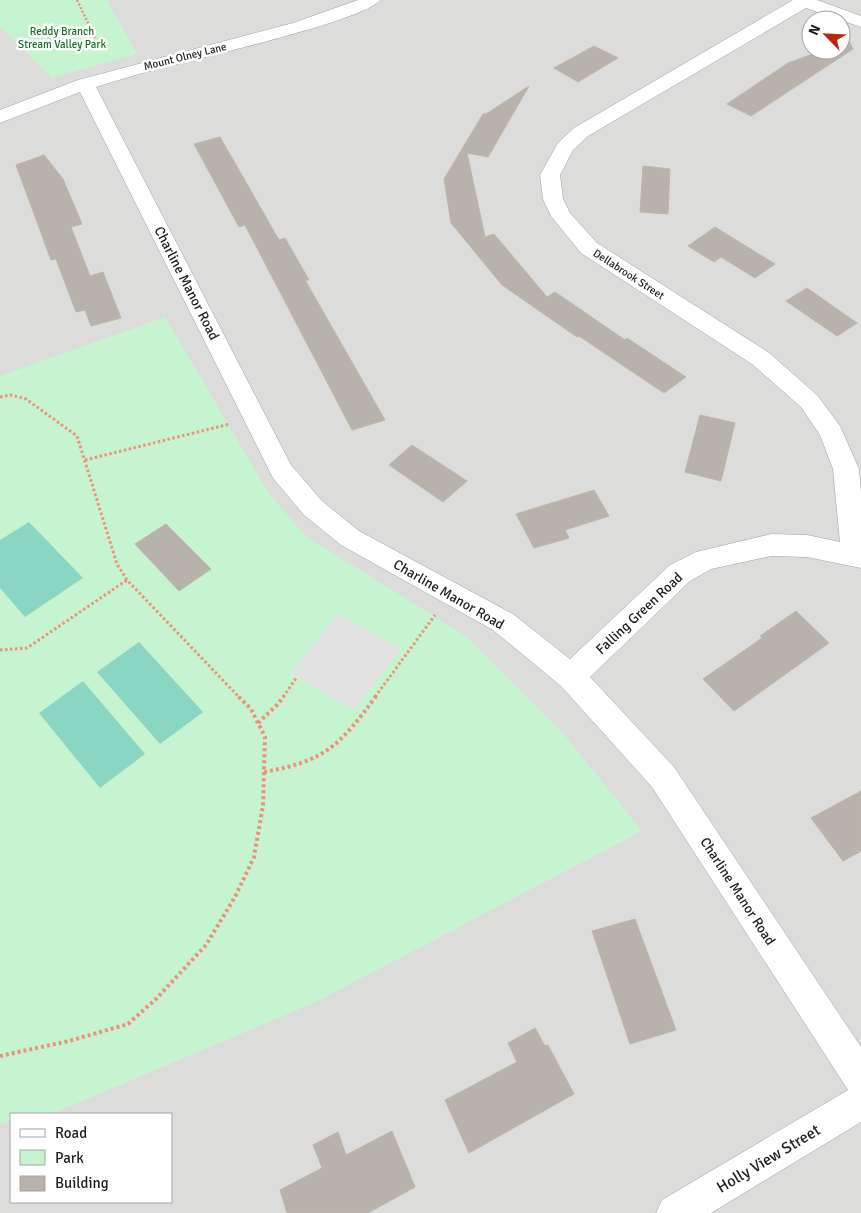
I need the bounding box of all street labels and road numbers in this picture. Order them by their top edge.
street label: Mount Olney Lane [142,40,228,73]
street label: Charline Manor Road [151,223,223,343]
street label: Dellabrook Street [591,247,667,302]
street label: Charline Manor Road [390,556,507,633]
street label: Falling Green Road [592,569,686,658]
street label: Charline Manor Road [696,834,779,948]
street label: Holly View Street [713,1120,824,1198]

